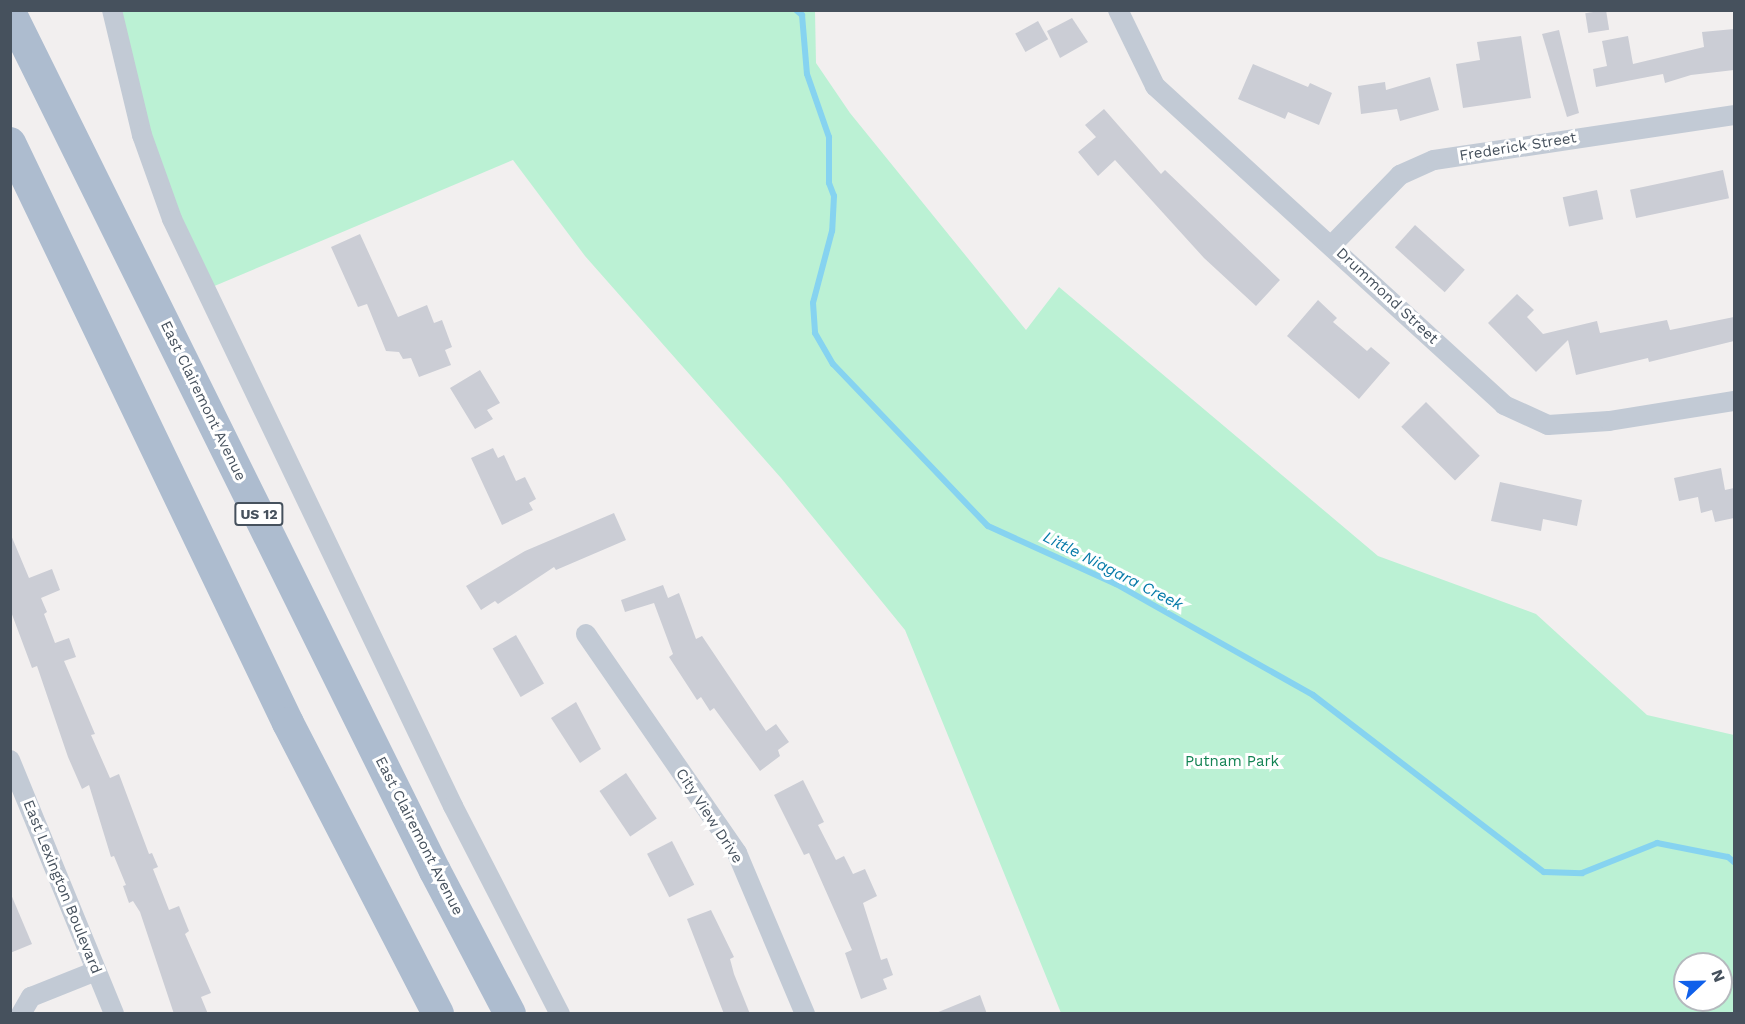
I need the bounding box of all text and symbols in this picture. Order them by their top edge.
street label: Frederick Street [1458,129,1578,165]
street label: Drummond Street [1332,244,1442,348]
street label: East Clairemont Avenue [156,318,250,484]
road number: US 12 [234,503,284,525]
water label: Little Niagara Creek [1040,527,1186,615]
street label: East Clairemont Avenue [371,753,467,919]
park label: Putnam Park [1185,753,1279,771]
street label: City View Drive [671,765,747,867]
street label: East Lexington Boulevard [19,797,105,977]
north arrow [1673,952,1733,1012]
text: N [1707,967,1729,985]

